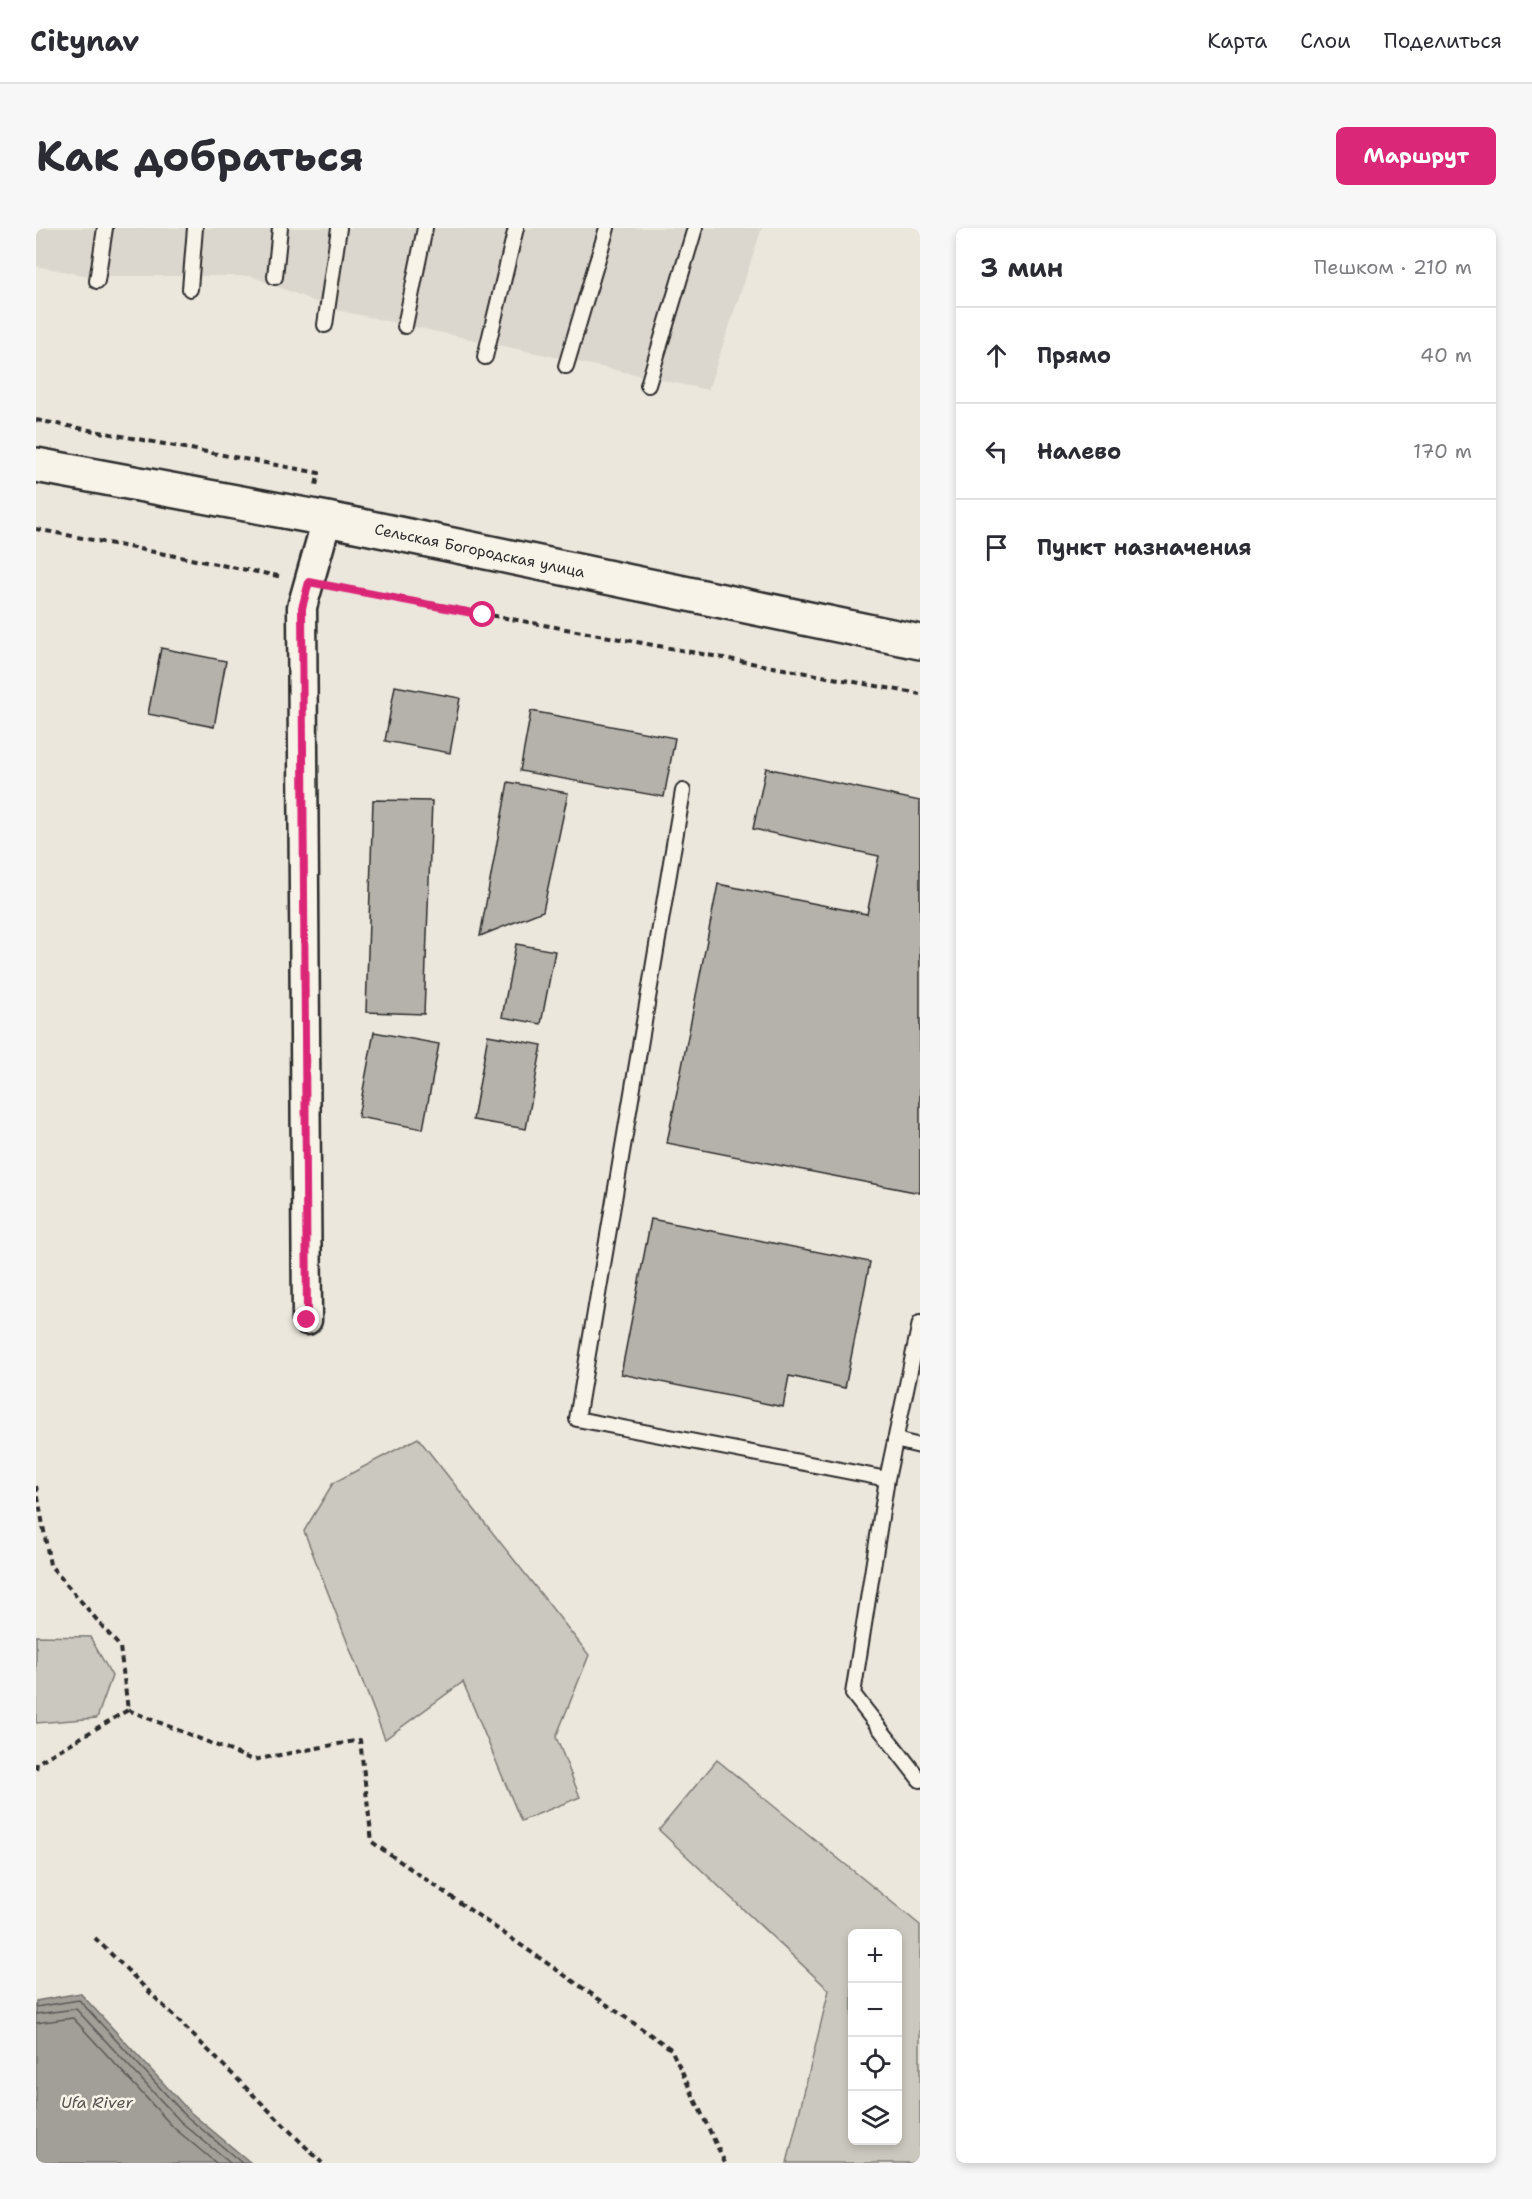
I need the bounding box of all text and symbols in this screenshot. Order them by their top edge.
text: Citynav [30,22,139,60]
text: Карта [1207,27,1267,55]
text: Слои [1300,27,1351,55]
text: Поделиться [1384,27,1502,55]
button: Маршрут [1336,127,1496,185]
text: Как добраться [36,128,364,184]
text: 3 мин [980,250,1063,285]
text: Пешком · 210 m [1314,254,1472,280]
icon: ahead [980,339,1013,372]
text: Прямо [1037,341,1111,370]
text: 40 m [1420,342,1472,368]
icon: left [980,435,1013,468]
text: Налево [1037,437,1121,466]
text: 170 m [1413,438,1472,464]
street label: Сельская Богородская улица [373,519,587,582]
icon: arrive [980,531,1013,564]
text: Пункт назначения [1037,533,1251,562]
route start [469,601,495,627]
route end [293,1306,319,1332]
map controls [848,1929,902,2145]
button: + [848,1929,902,1983]
button: − [848,1983,902,2037]
button: locate [848,2037,902,2091]
button: layers [848,2091,902,2145]
water label: Ufa River [61,2092,133,2113]

